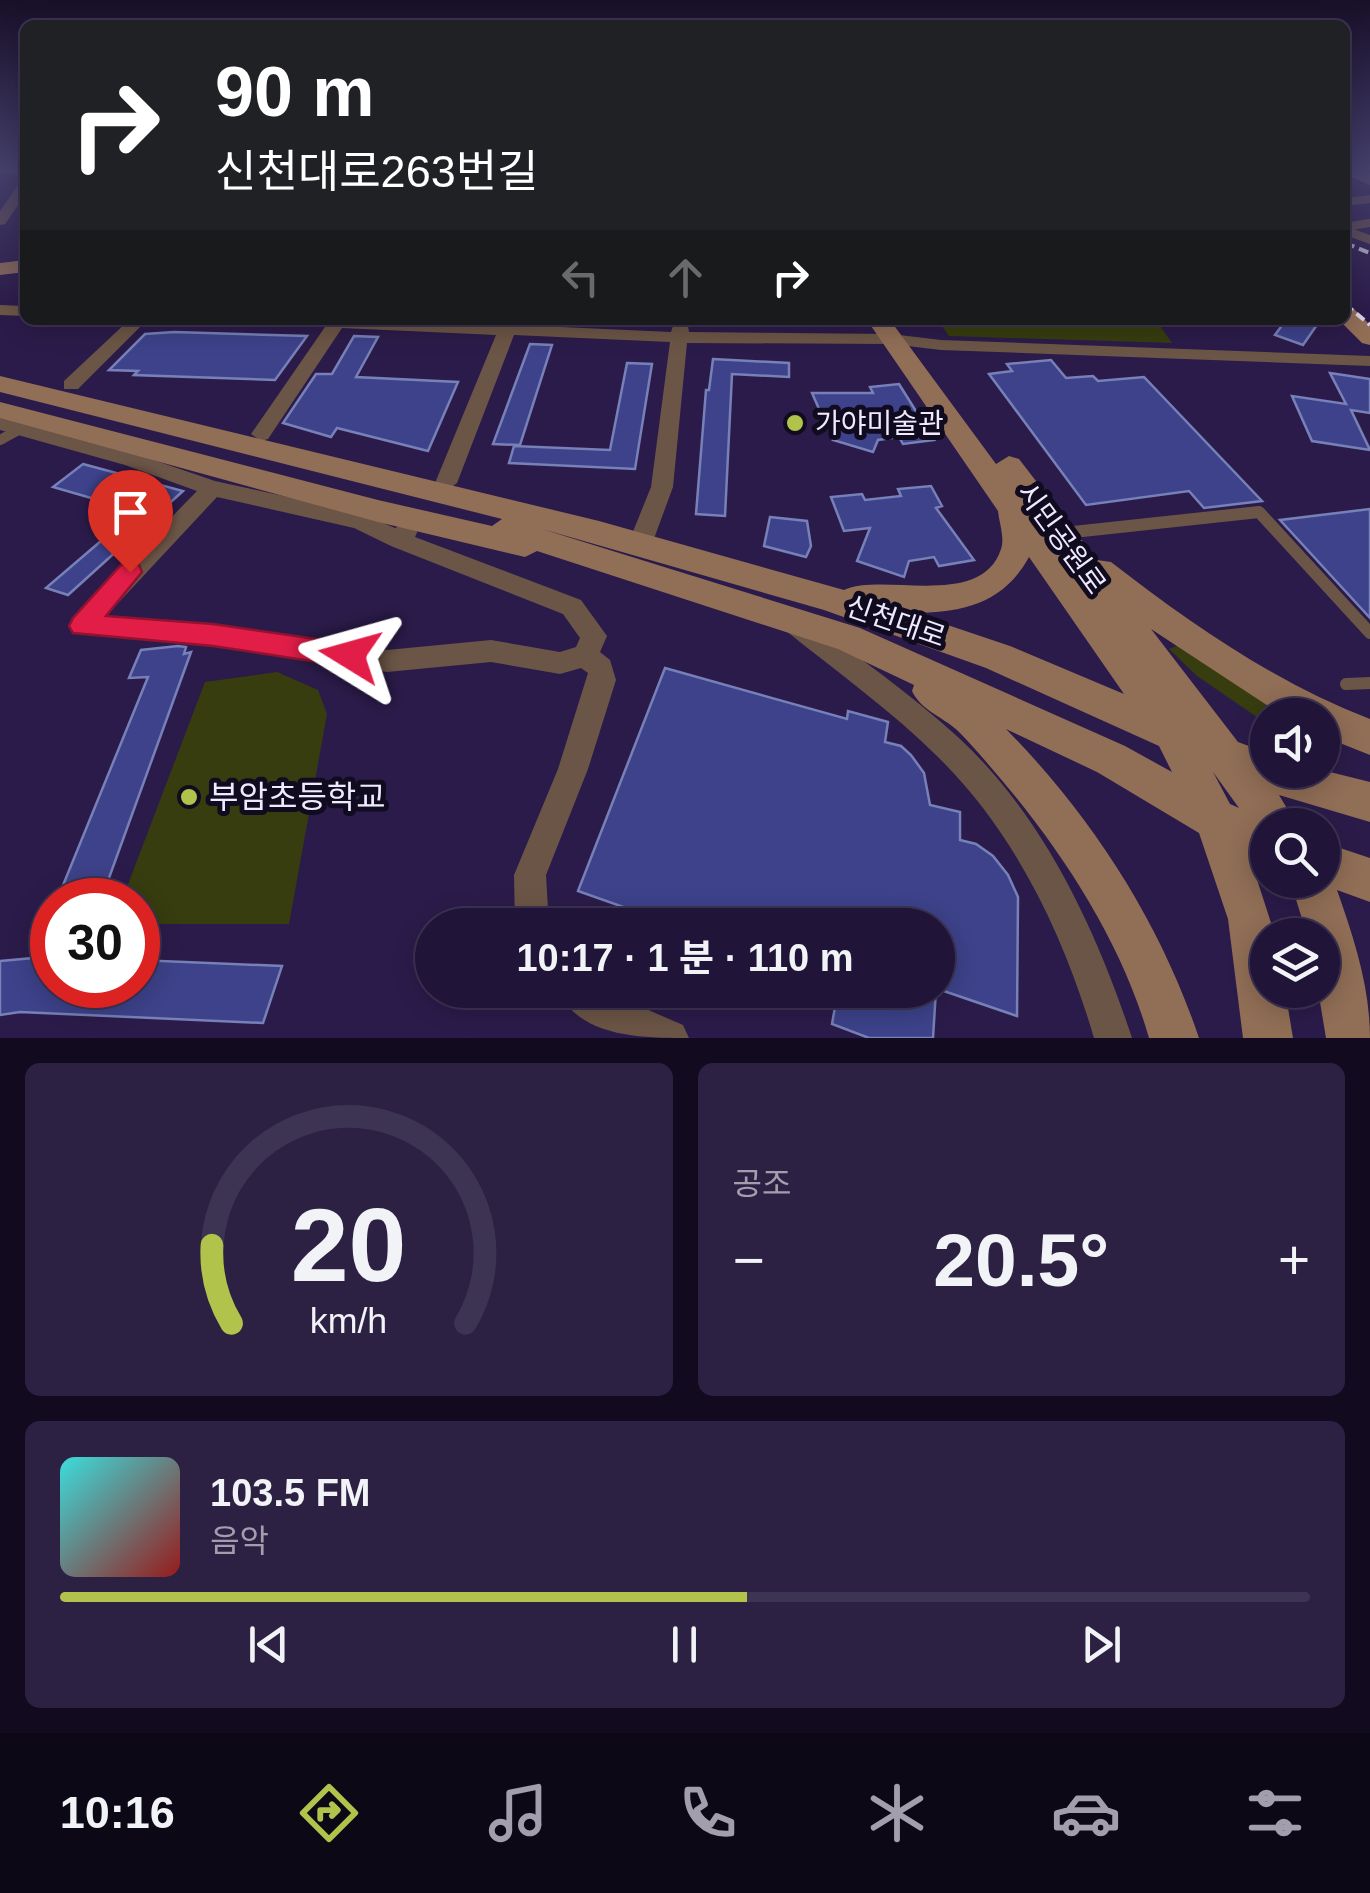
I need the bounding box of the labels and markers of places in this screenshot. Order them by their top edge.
place label: 가야미술관 [815,408,944,439]
marker: 가야미술관 [784,412,806,434]
pin [88,470,173,573]
place label: 부암초등학교 [209,779,386,815]
marker: 부암초등학교 [178,786,200,808]

